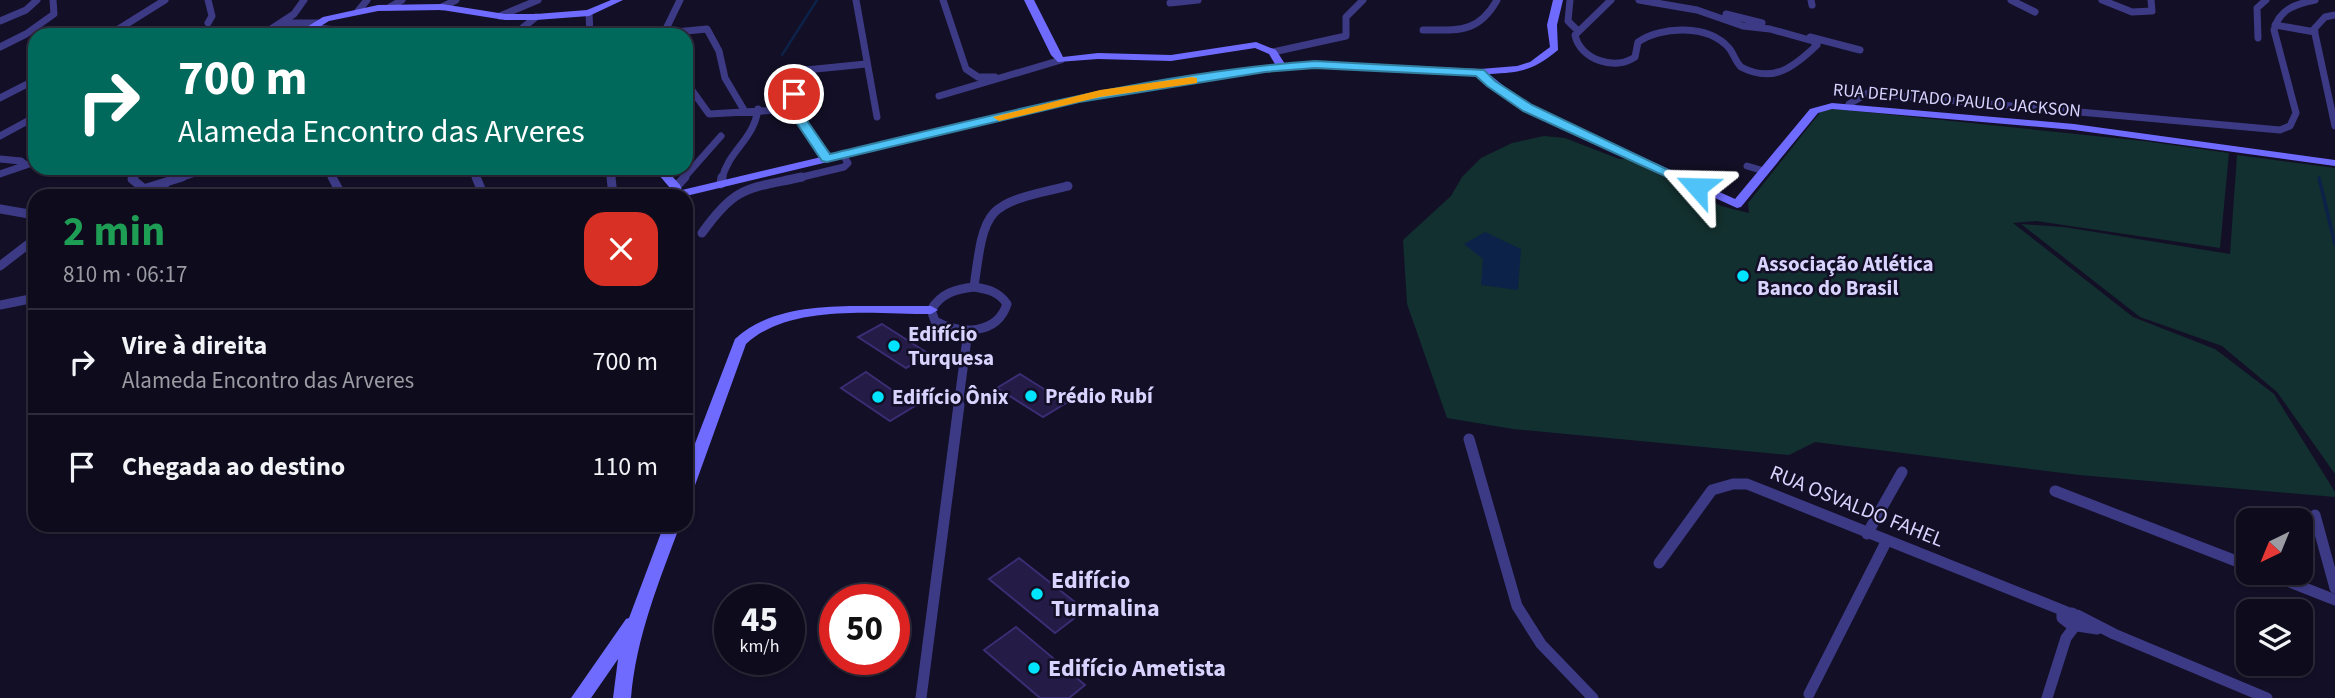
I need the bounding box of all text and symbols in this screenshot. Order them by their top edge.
text: 700 m [178,44,307,114]
icon: right [63,56,154,147]
pin [764,64,824,124]
icon: arrive [775,75,813,113]
street label: RUA DEPUTADO PAULO JACKSON [1832,77,2082,124]
text: Alameda Encontro das Arveres [178,109,585,155]
position arrow [1660,150,1734,224]
text: 2 min [63,202,165,262]
button: close [584,212,658,286]
place label: Associação Atlética Banco do Brasil [1756,249,1934,303]
text: 810 m · 06:17 [63,258,187,291]
marker: Associação Atlética Banco do Brasil [1735,268,1751,284]
place label: Edifício Turquesa [908,319,994,373]
text: Vire à direita [122,327,267,364]
marker: Edifício Turquesa [886,338,902,354]
icon: right [63,343,101,381]
text: 700 m [592,343,658,380]
text: Alameda Encontro das Arveres [122,364,414,397]
place label: Prédio Rubí [1045,381,1154,411]
place label: Edifício Ônix [892,382,1009,412]
marker: Prédio Rubí [1023,388,1039,404]
marker: Edifício Ônix [870,389,886,405]
icon: arrive [63,448,101,486]
text: Chegada ao destino [122,448,345,485]
text: 110 m [592,448,658,485]
street label: RUA OSVALDO FAHEL [1766,457,1948,555]
north arrow [2236,508,2314,584]
map controls [2236,508,2313,676]
place label: Edifício Turmalina [1051,563,1160,626]
speed limit sign: 50 [819,584,910,675]
marker: Edifício Turmalina [1029,586,1045,602]
text: 45 [741,595,778,645]
button: layers [2236,599,2313,676]
text: km/h [740,634,779,659]
place label: Edifício Ametista [1048,651,1226,686]
marker: Edifício Ametista [1026,660,1042,676]

